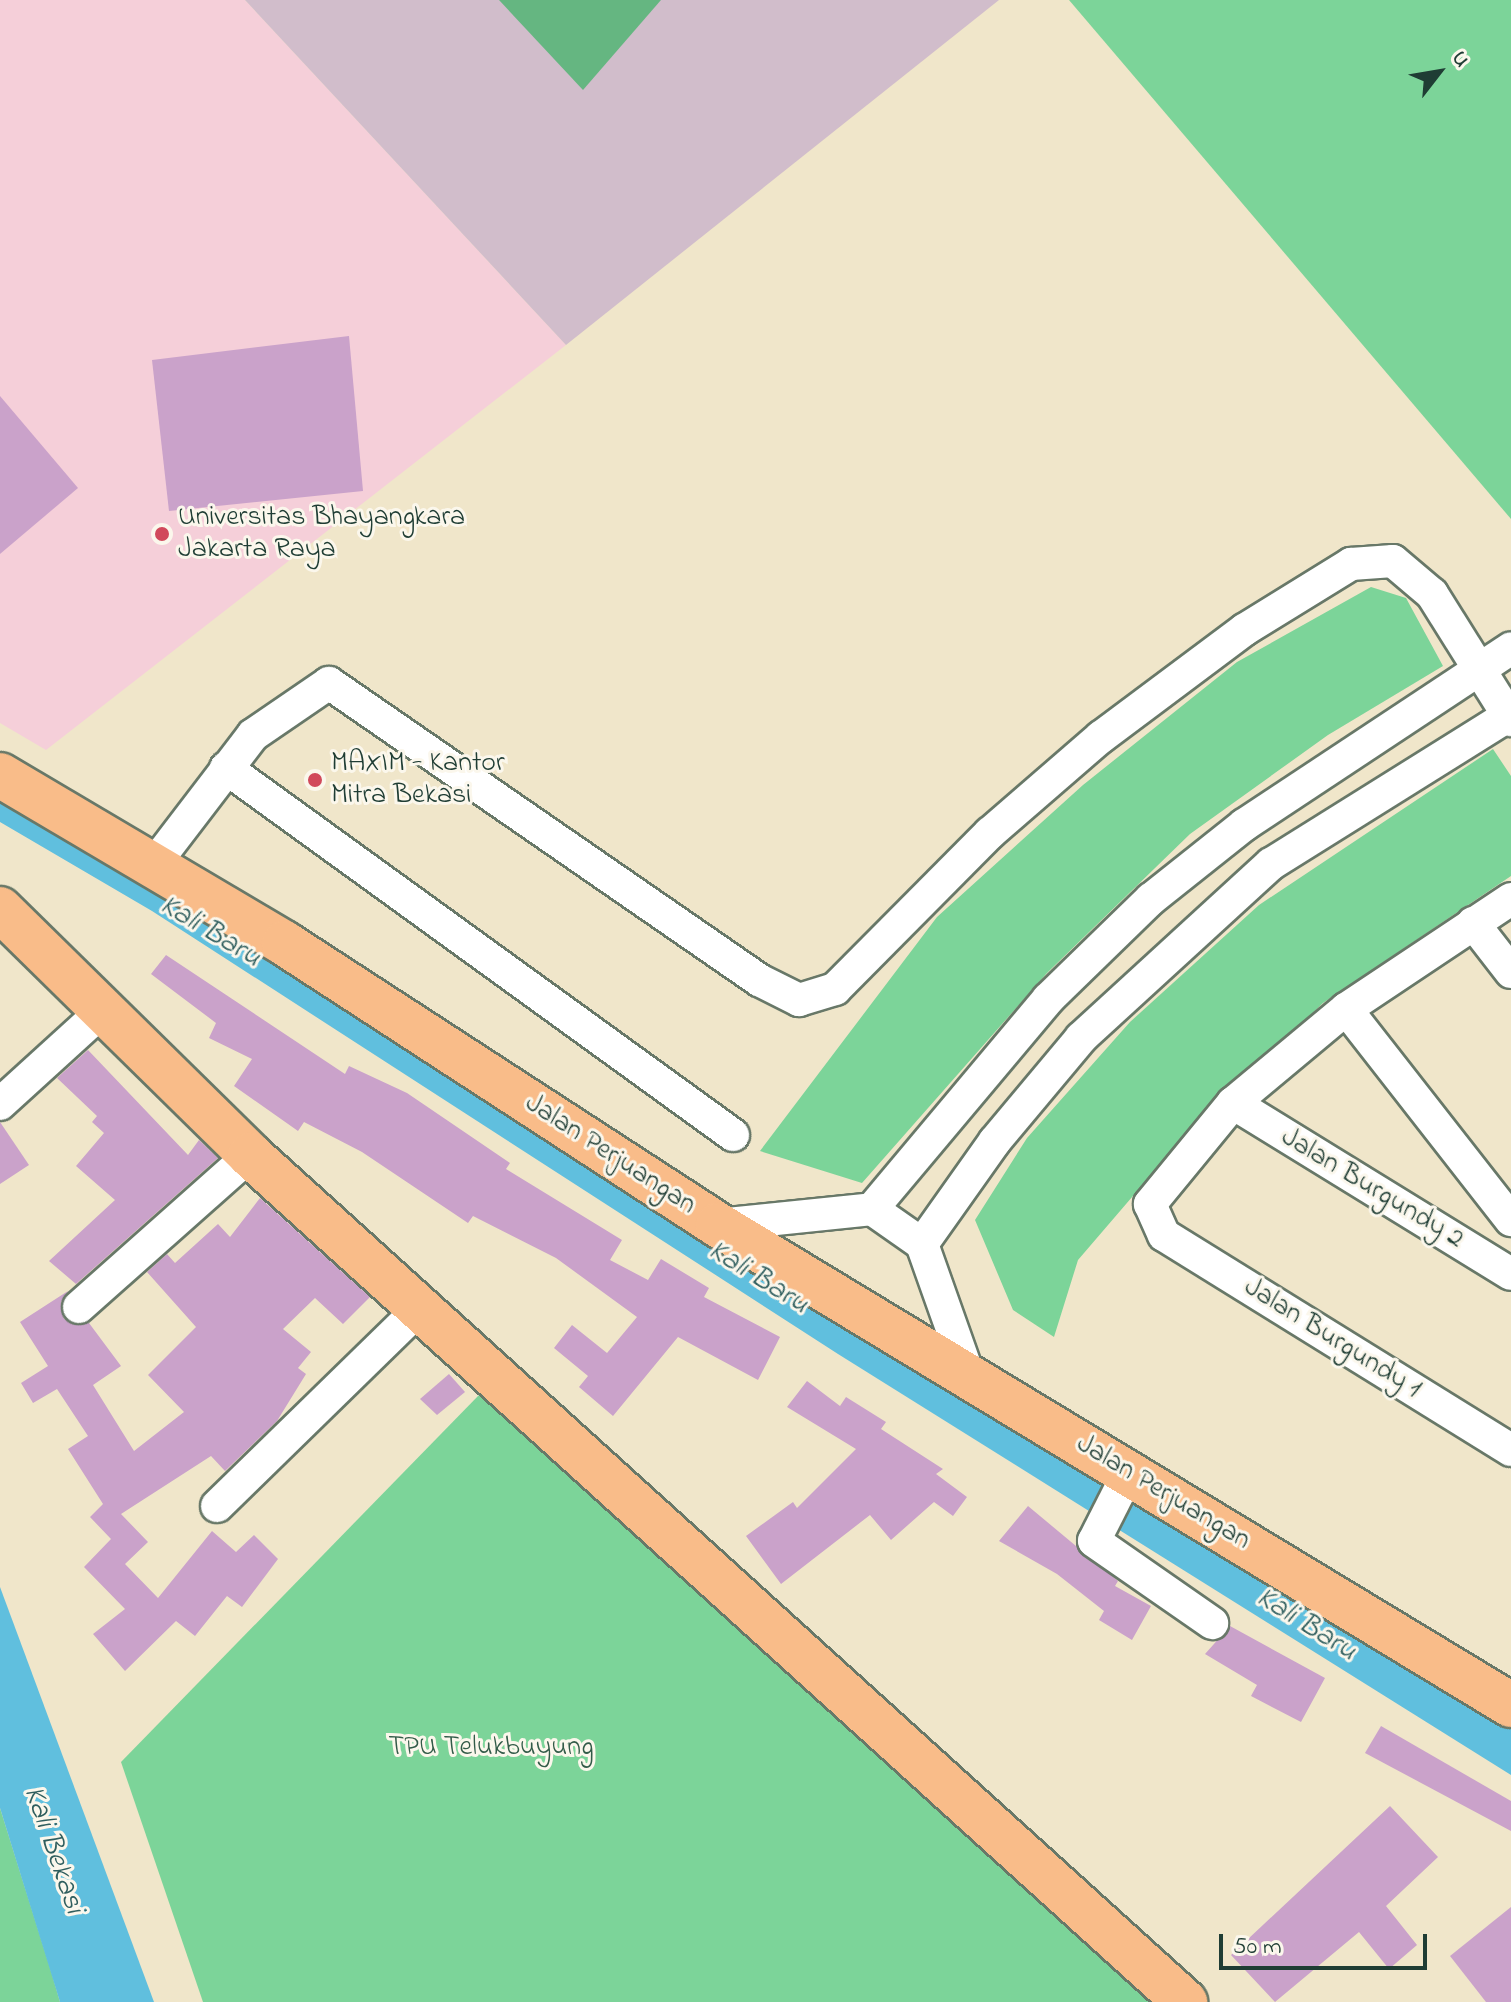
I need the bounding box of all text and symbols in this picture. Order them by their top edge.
north arrow [1399,32,1479,112]
text: U [1442,45,1477,74]
place label: Universitas Bhayangkara Jakarta Raya [178,501,465,567]
marker: Universitas Bhayangkara Jakarta Raya [153,525,171,543]
place label: MAXIM - Kantor Mitra Bekasi [331,747,505,813]
marker: MAXIM - Kantor Mitra Bekasi [306,771,324,789]
water label: Kali Baru [153,888,267,976]
street label: Jalan Perjuangan [518,1087,702,1223]
street label: Jalan Burgundy 2 [1274,1121,1470,1257]
water label: Kali Baru [701,1233,815,1323]
street label: Jalan Burgundy 1 [1237,1271,1427,1407]
street label: Jalan Perjuangan [1070,1428,1256,1558]
water label: Kali Baru [1249,1580,1363,1670]
park label: TPU Telukbuyung [388,1731,594,1765]
water label: Kali Bekasi [14,1782,92,1918]
scale bar [1223,1918,1431,1968]
text: 50 m [1233,1930,1282,1965]

